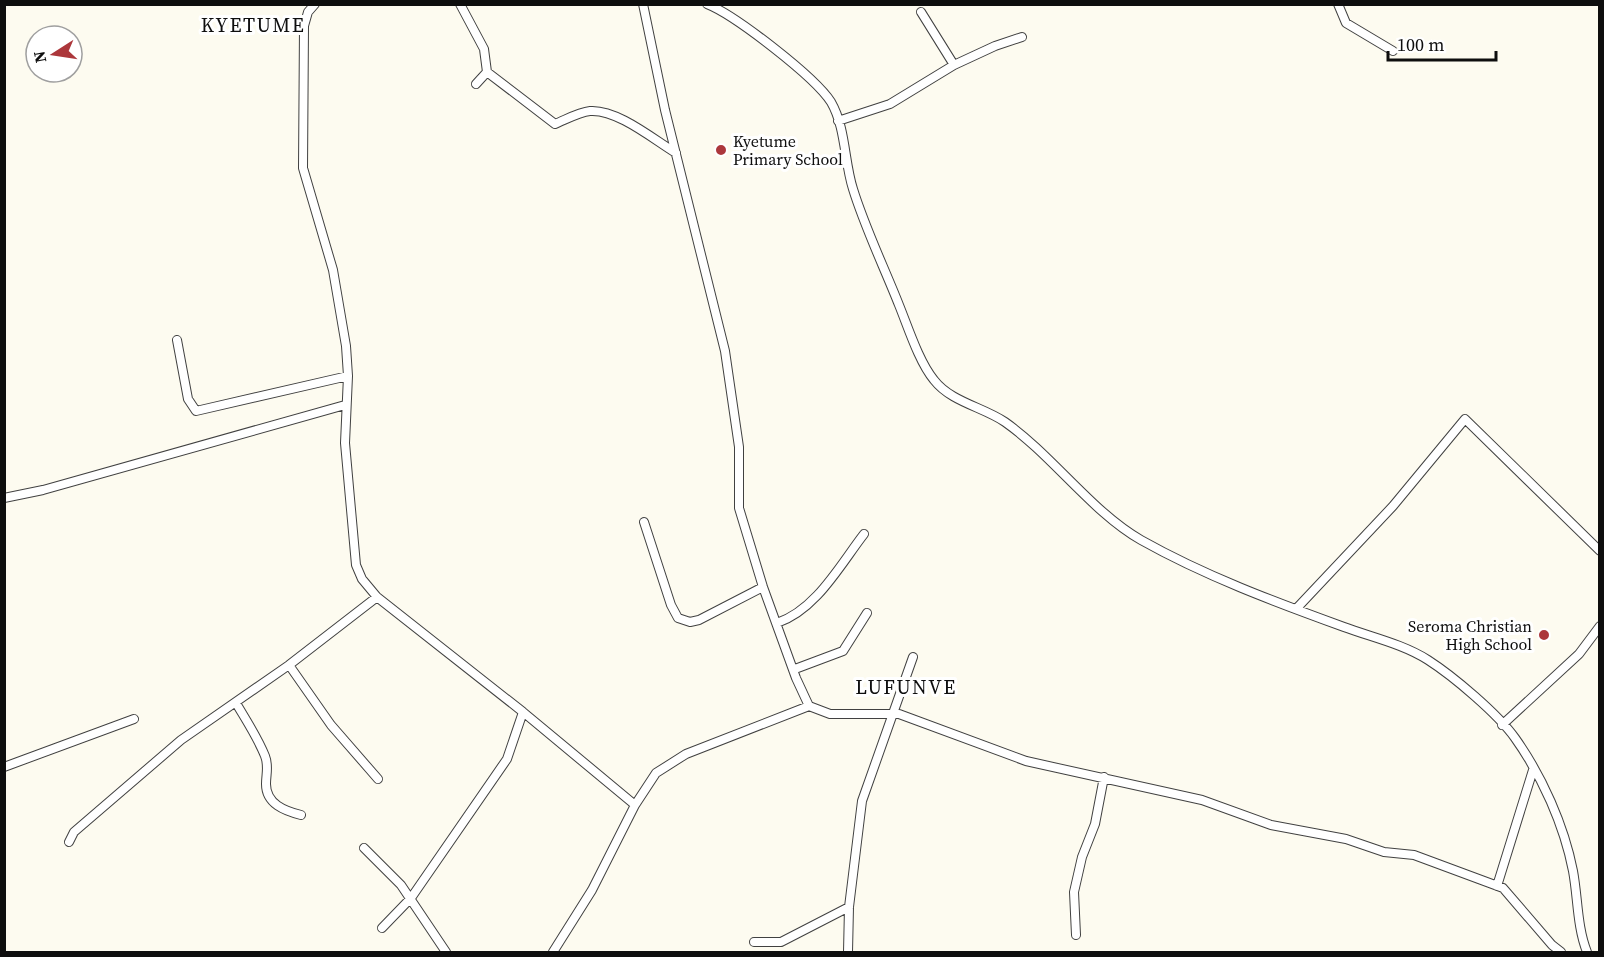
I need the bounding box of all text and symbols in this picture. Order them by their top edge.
district label: KYETUME [201,11,305,39]
north arrow [24,24,84,84]
scale bar [1388,24,1496,62]
text: 100 m [1397,32,1444,57]
text: N [27,49,51,65]
place label: Kyetume Primary School [733,130,843,170]
marker: Kyetume Primary School [714,143,728,157]
place label: Seroma Christian High School [1408,615,1532,655]
marker: Seroma Christian High School [1537,628,1551,642]
district label: LUFUNVE [855,673,957,701]

